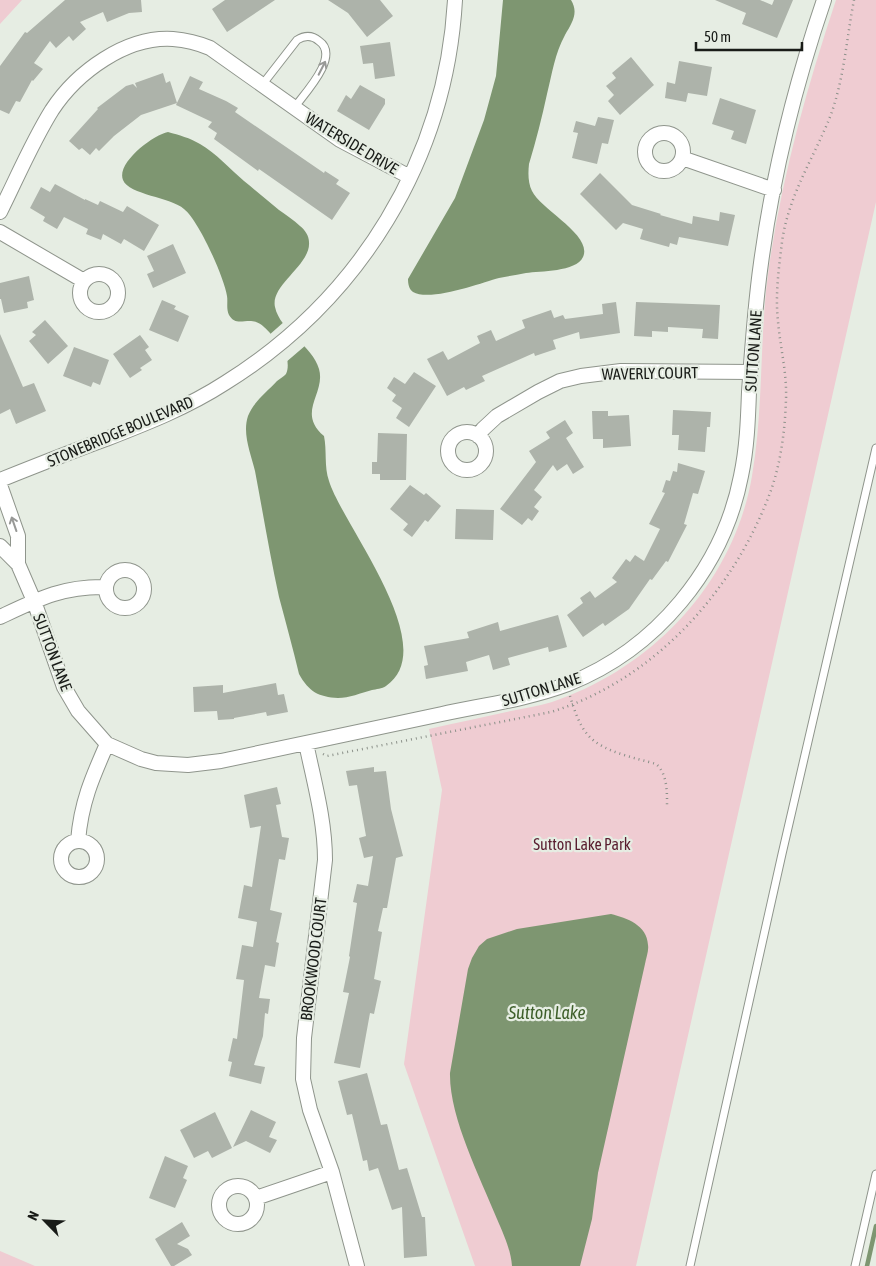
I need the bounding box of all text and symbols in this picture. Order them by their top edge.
scale bar [696,20,802,52]
text: 50 m [704,28,731,45]
one-way arrow [318,61,327,76]
street label: WATERSIDE DRIVE [302,108,402,178]
street label: SUTTON LANE [741,310,765,392]
street label: WAVERLY COURT [602,363,698,383]
street label: STONEBRIDGE BOULEVARD [44,392,196,470]
one-way arrow [9,516,18,532]
street label: SUTTON LANE [30,611,76,693]
street label: SUTTON LANE [500,668,583,709]
park label: Sutton Lake Park [533,835,631,853]
street label: BROOKWOOD COURT [297,896,329,1022]
water label: Sutton Lake [507,1002,586,1023]
north arrow [20,1196,70,1246]
text: N [24,1209,42,1223]

